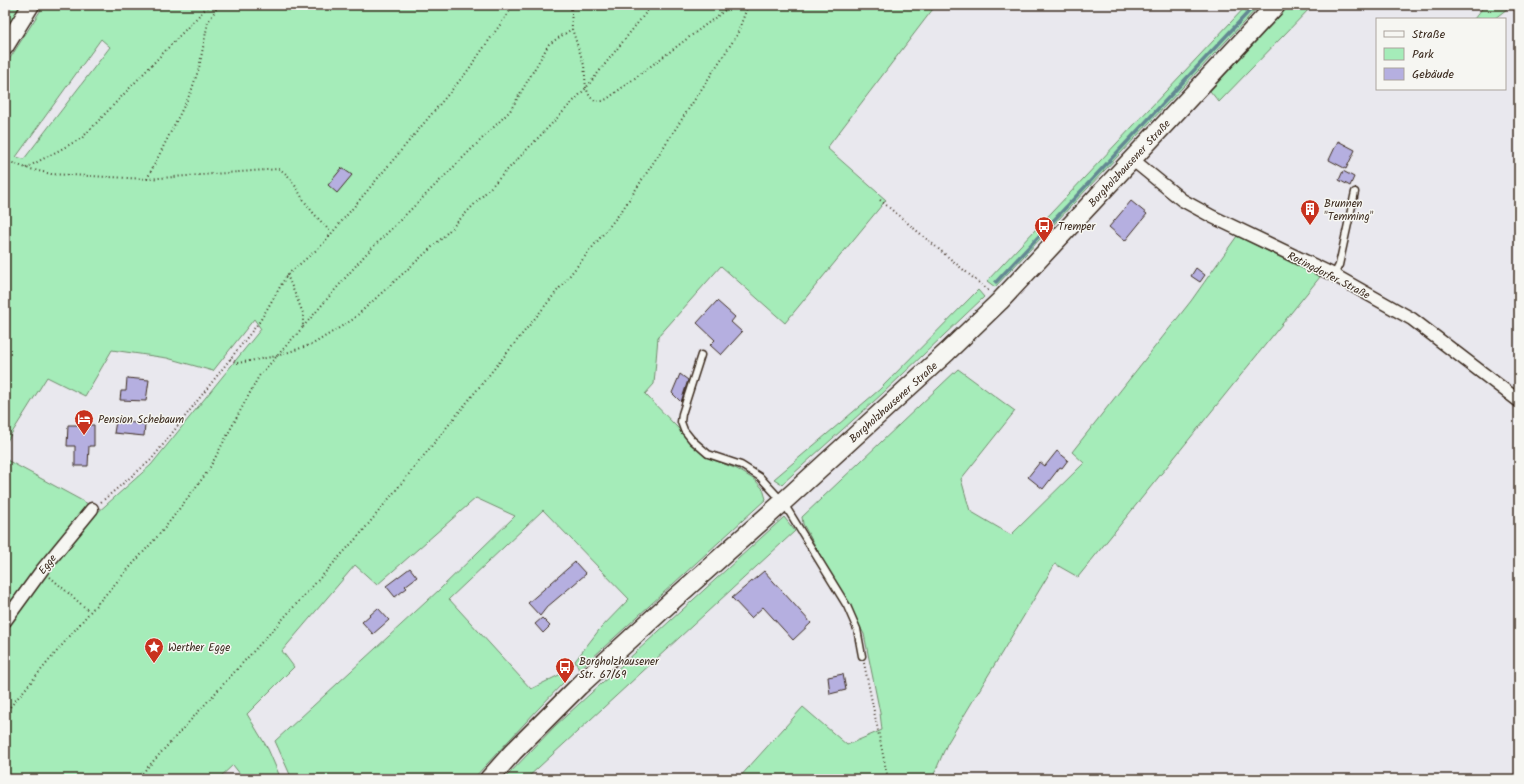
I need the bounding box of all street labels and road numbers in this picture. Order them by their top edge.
street label: Borgholzhausener Straße [1084,116,1175,212]
street label: Rotingdorfer Straße [1284,247,1373,305]
street label: Borgholzhausener Straße [845,358,942,448]
street label: Egge [34,550,62,579]

